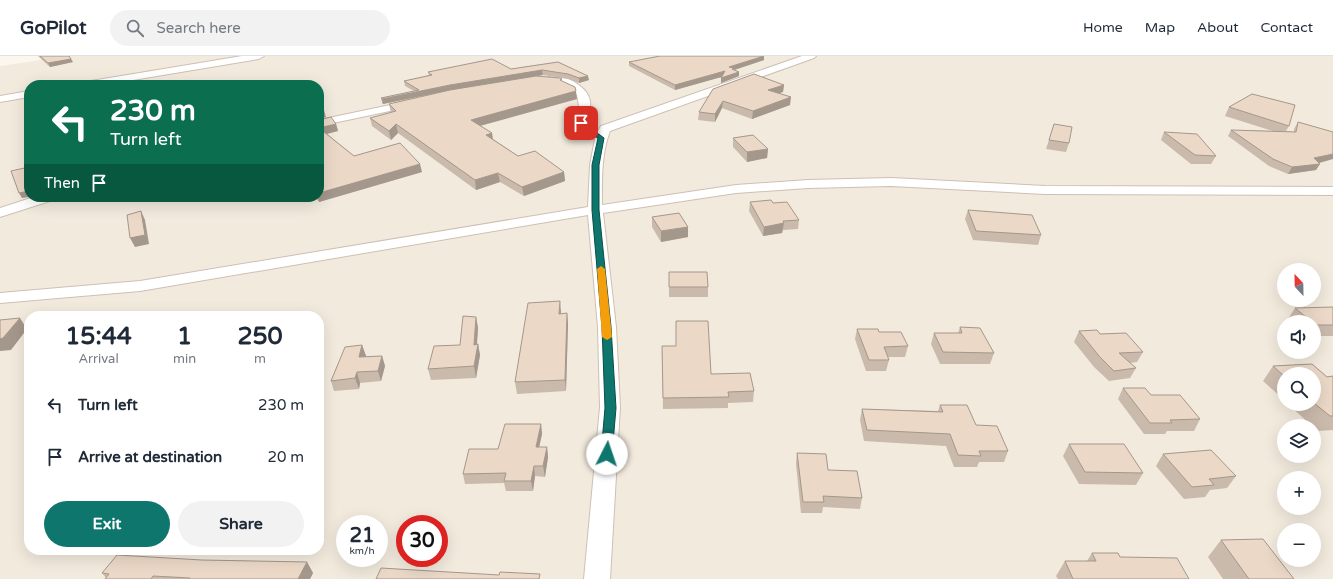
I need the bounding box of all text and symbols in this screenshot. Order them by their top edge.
search box [110,10,390,46]
text: GoPilot [20,17,86,39]
icon: search [124,17,146,39]
text: Search here [156,19,241,37]
text: Home [1083,19,1123,36]
text: Map [1145,19,1175,36]
text: About [1197,19,1239,36]
text: Contact [1261,19,1313,36]
text: 230 m [110,94,196,128]
icon: left [44,96,96,148]
pin [564,106,598,140]
icon: arrive [570,112,592,134]
text: Turn left [110,128,182,150]
icon: arrive [88,172,110,194]
text: Then [44,174,80,192]
north arrow [1277,263,1321,307]
map controls [1277,263,1321,567]
button: sound [1277,315,1321,359]
text: 15:44 [65,322,132,351]
text: 1 [177,322,192,351]
text: 250 [237,322,283,351]
text: Arrival [78,351,119,367]
text: min [173,351,196,367]
text: m [254,351,266,367]
button: search [1277,367,1321,411]
icon: left [44,394,66,416]
text: Turn left [78,396,138,414]
text: 230 m [258,396,304,414]
button: layers [1277,419,1321,463]
position arrow [586,433,628,475]
icon: arrive [44,446,66,468]
text: Arrive at destination [78,448,222,466]
text: 20 m [267,448,304,466]
button: + [1277,471,1321,515]
button: Exit [44,501,170,547]
button: Share [178,501,304,547]
speed limit sign: 30 [396,515,448,567]
button: − [1277,523,1321,567]
text: 21 [349,524,375,548]
text: km/h [349,545,375,557]

